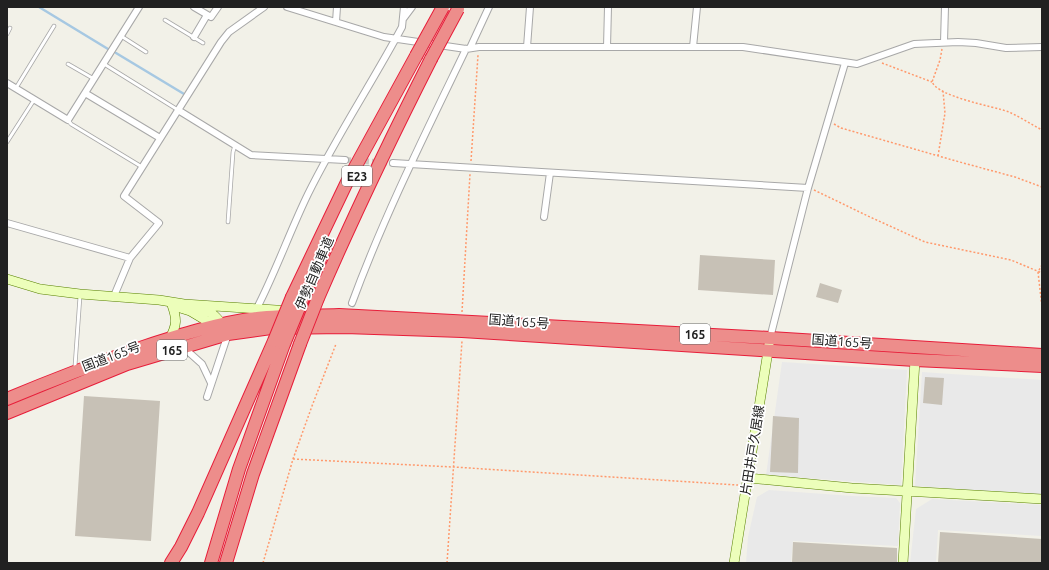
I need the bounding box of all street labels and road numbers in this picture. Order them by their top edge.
road number: E23 [342,166,372,186]
street label: 伊勢自動車道 [292,234,336,312]
street label: 国道165号 [488,312,550,330]
road number: 165 [680,324,710,344]
street label: 国道165号 [811,332,873,350]
street label: 国道165号 [80,339,142,373]
road number: 165 [157,340,187,360]
street label: 片田井戸久居線 [738,404,766,496]

